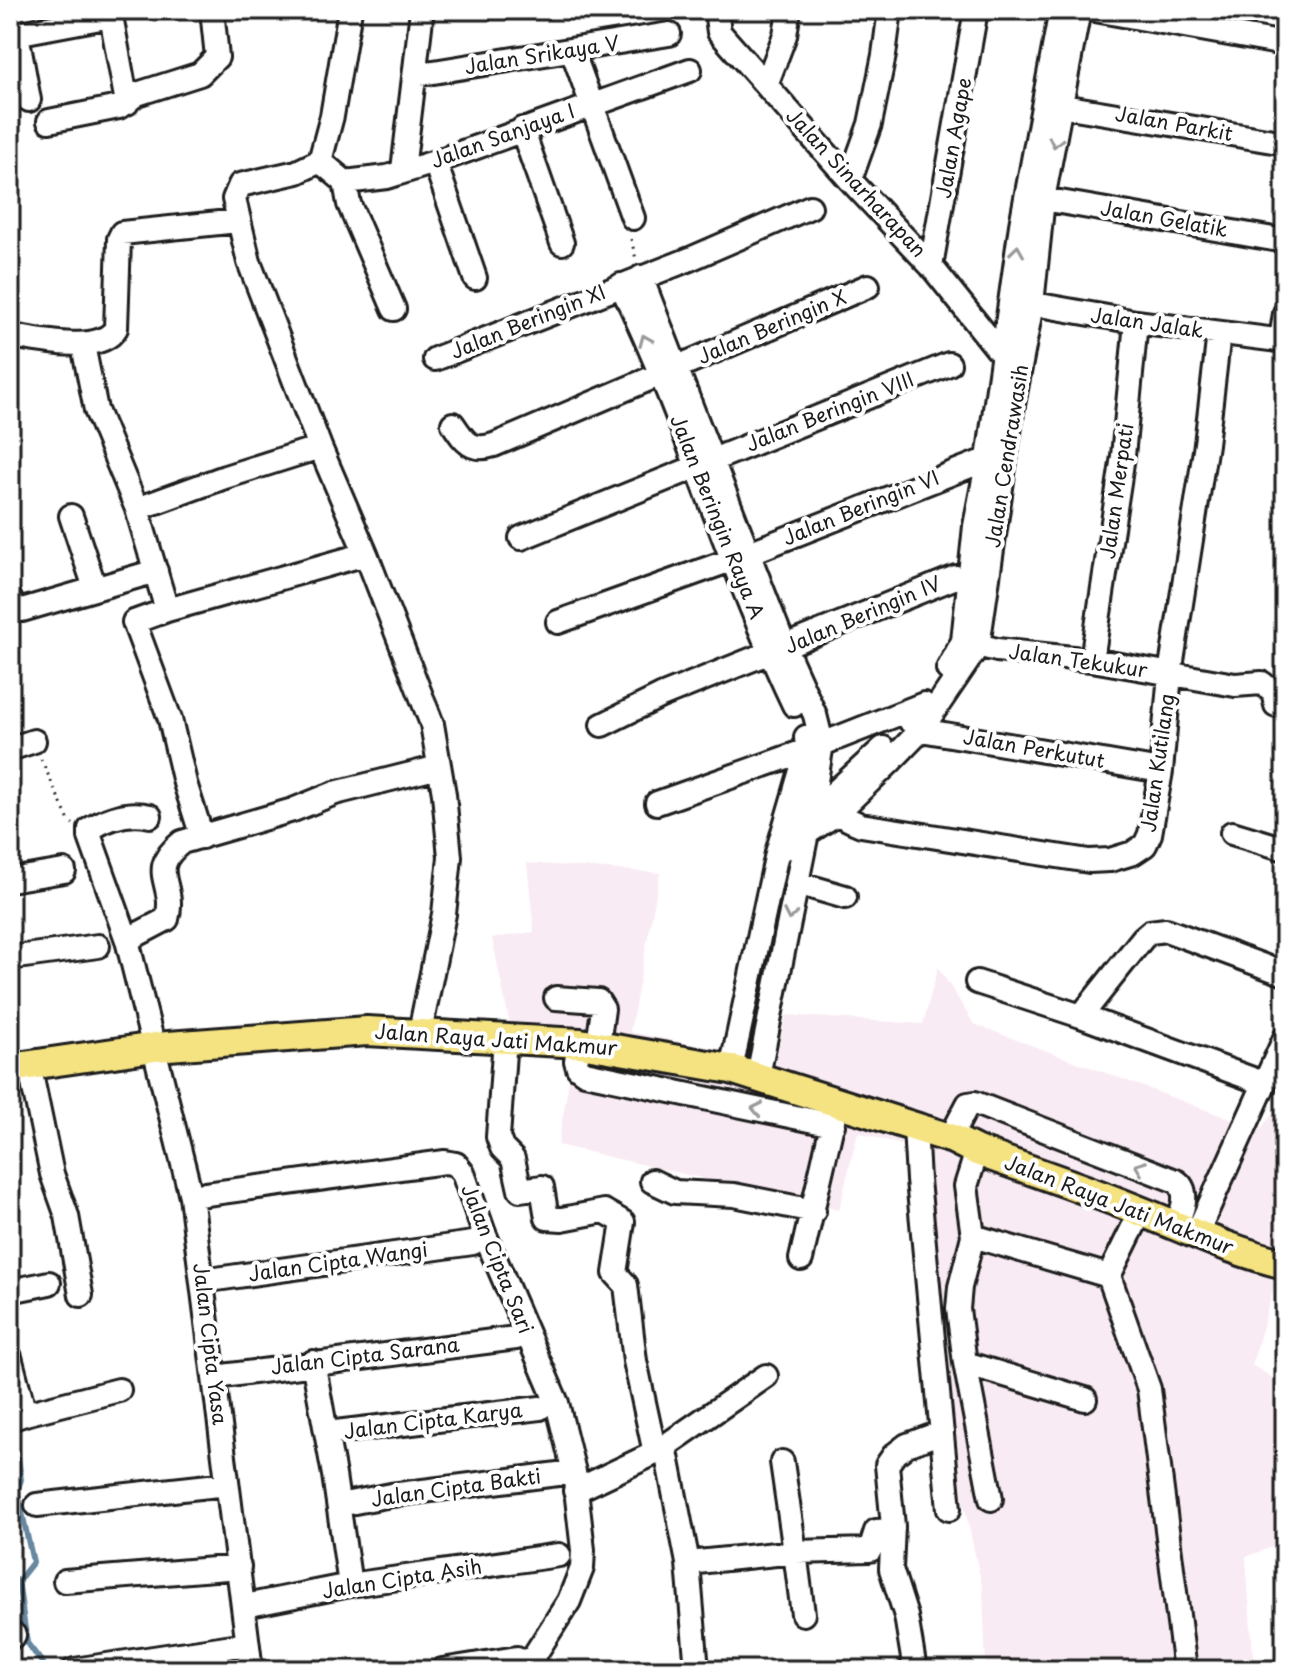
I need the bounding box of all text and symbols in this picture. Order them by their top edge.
street label: Jalan Srikaya V [462,27,621,81]
street label: Jalan Agape [928,75,978,201]
street label: Jalan Sanjaya I [426,95,579,175]
street label: Jalan Parkit [1113,98,1235,148]
street label: Jalan Sinarharapan [780,101,934,263]
one-way arrow [1047,135,1064,148]
street label: Jalan Gelatik [1098,192,1230,244]
one-way arrow [1008,244,1025,257]
street label: Jalan Beringin XI [446,276,610,366]
street label: Jalan Beringin X [693,281,851,371]
street label: Jalan Jalak [1089,299,1206,345]
one-way arrow [639,334,655,348]
street label: Jalan Cendrawasih [977,362,1035,550]
street label: Jalan Beringin VIII [741,364,918,458]
street label: Jalan Beringin Raya A [663,410,773,623]
street label: Jalan Merpati [1092,421,1140,561]
street label: Jalan Beringin VI [778,462,943,552]
street label: Jalan Beringin IV [780,568,946,661]
street label: Jalan Tekukur [1007,635,1150,685]
street label: Jalan Kutilang [1132,692,1182,834]
street label: Jalan Perkutut [961,721,1107,775]
one-way arrow [783,908,800,921]
street label: Jalan Raya Jati Makmur [374,1016,619,1062]
one-way arrow [750,1101,764,1118]
street label: Jalan Raya Jati Makmur [1001,1147,1238,1262]
one-way arrow [1134,1160,1148,1177]
street label: Jalan Cipta Sari [454,1179,542,1338]
street label: Jalan Cipta Wangi [246,1234,429,1288]
street label: Jalan Cipta Yasa [186,1261,236,1427]
street label: Jalan Cipta Sarana [269,1329,461,1381]
street label: Jalan Cipta Karya [342,1394,524,1446]
street label: Jalan Cipta Bakti [369,1460,543,1514]
street label: Jalan Cipta Asih [320,1551,484,1605]

